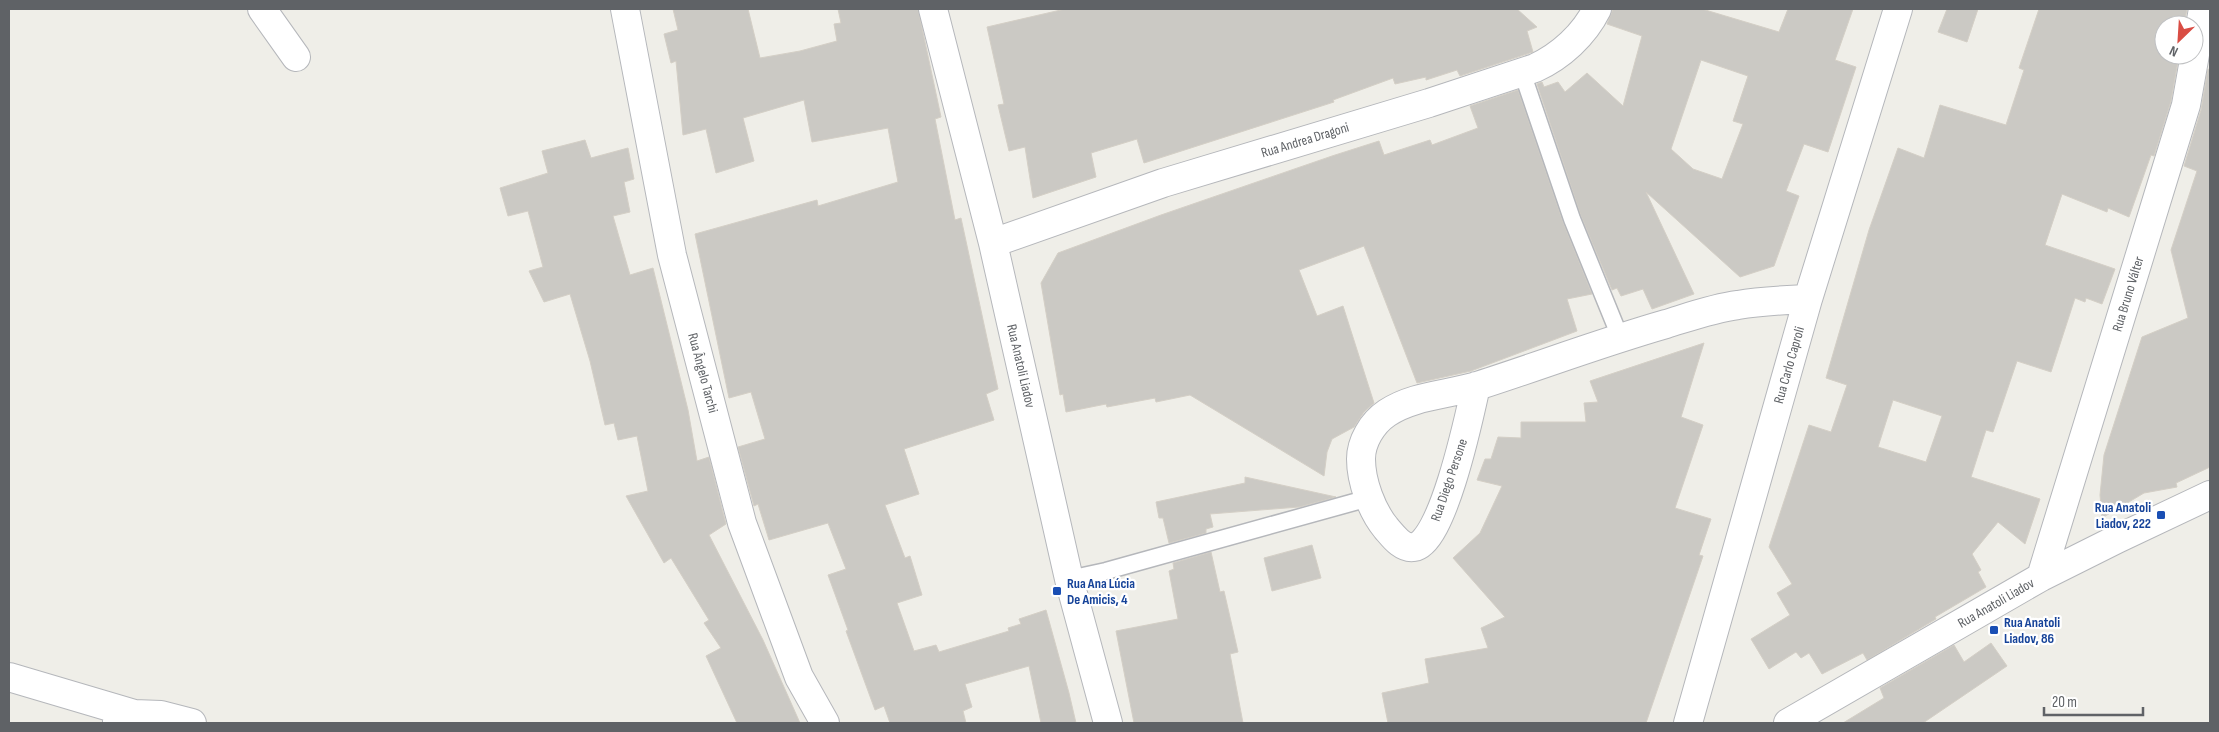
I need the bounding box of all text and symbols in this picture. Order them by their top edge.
north arrow [2154,15,2204,65]
text: N [2167,42,2181,61]
street label: Rua Andrea Dragoni [1259,119,1351,161]
street label: Rua Bruno Válter [2109,254,2147,334]
street label: Rua Anatoli Liadov [1003,322,1039,410]
street label: Rua Carlo Caproli [1770,324,1808,406]
street label: Rua Ângelo Tarchi [684,331,722,415]
street label: Rua Diego Persone [1427,436,1471,524]
place label: Rua Anatoli Liadov, 222 [2095,499,2151,532]
marker: Rua Anatoli Liadov, 222 [2155,509,2167,521]
street label: Rua Anatoli Liadov [1955,574,2038,632]
place label: Rua Ana Lúcia De Amicis, 4 [1067,575,1135,608]
marker: Rua Ana Lúcia De Amicis, 4 [1051,585,1063,597]
place label: Rua Anatoli Liadov, 86 [2004,614,2060,647]
marker: Rua Anatoli Liadov, 86 [1988,624,2000,636]
scale bar [2044,684,2143,716]
text: 20 m [2052,693,2077,712]

